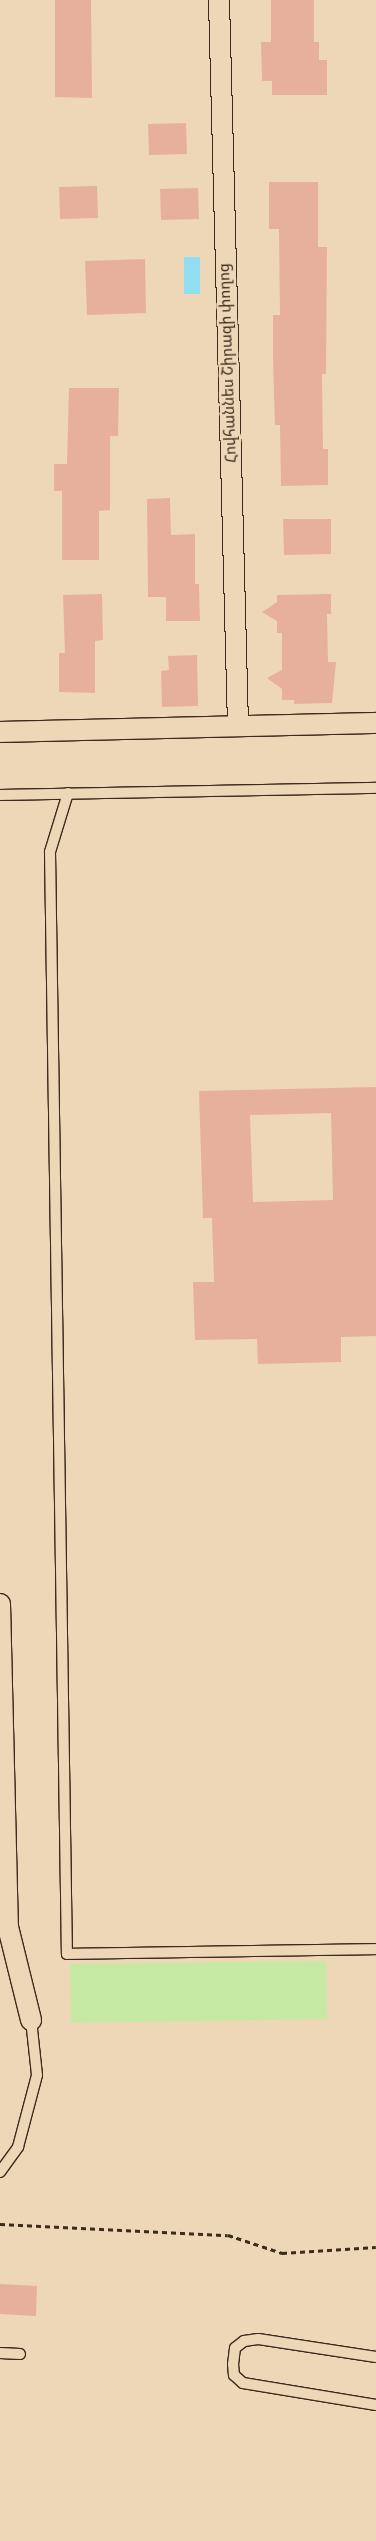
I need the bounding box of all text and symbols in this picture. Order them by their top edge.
street label: Հովհաննես Շիրազի փողոց [216,263,240,463]

